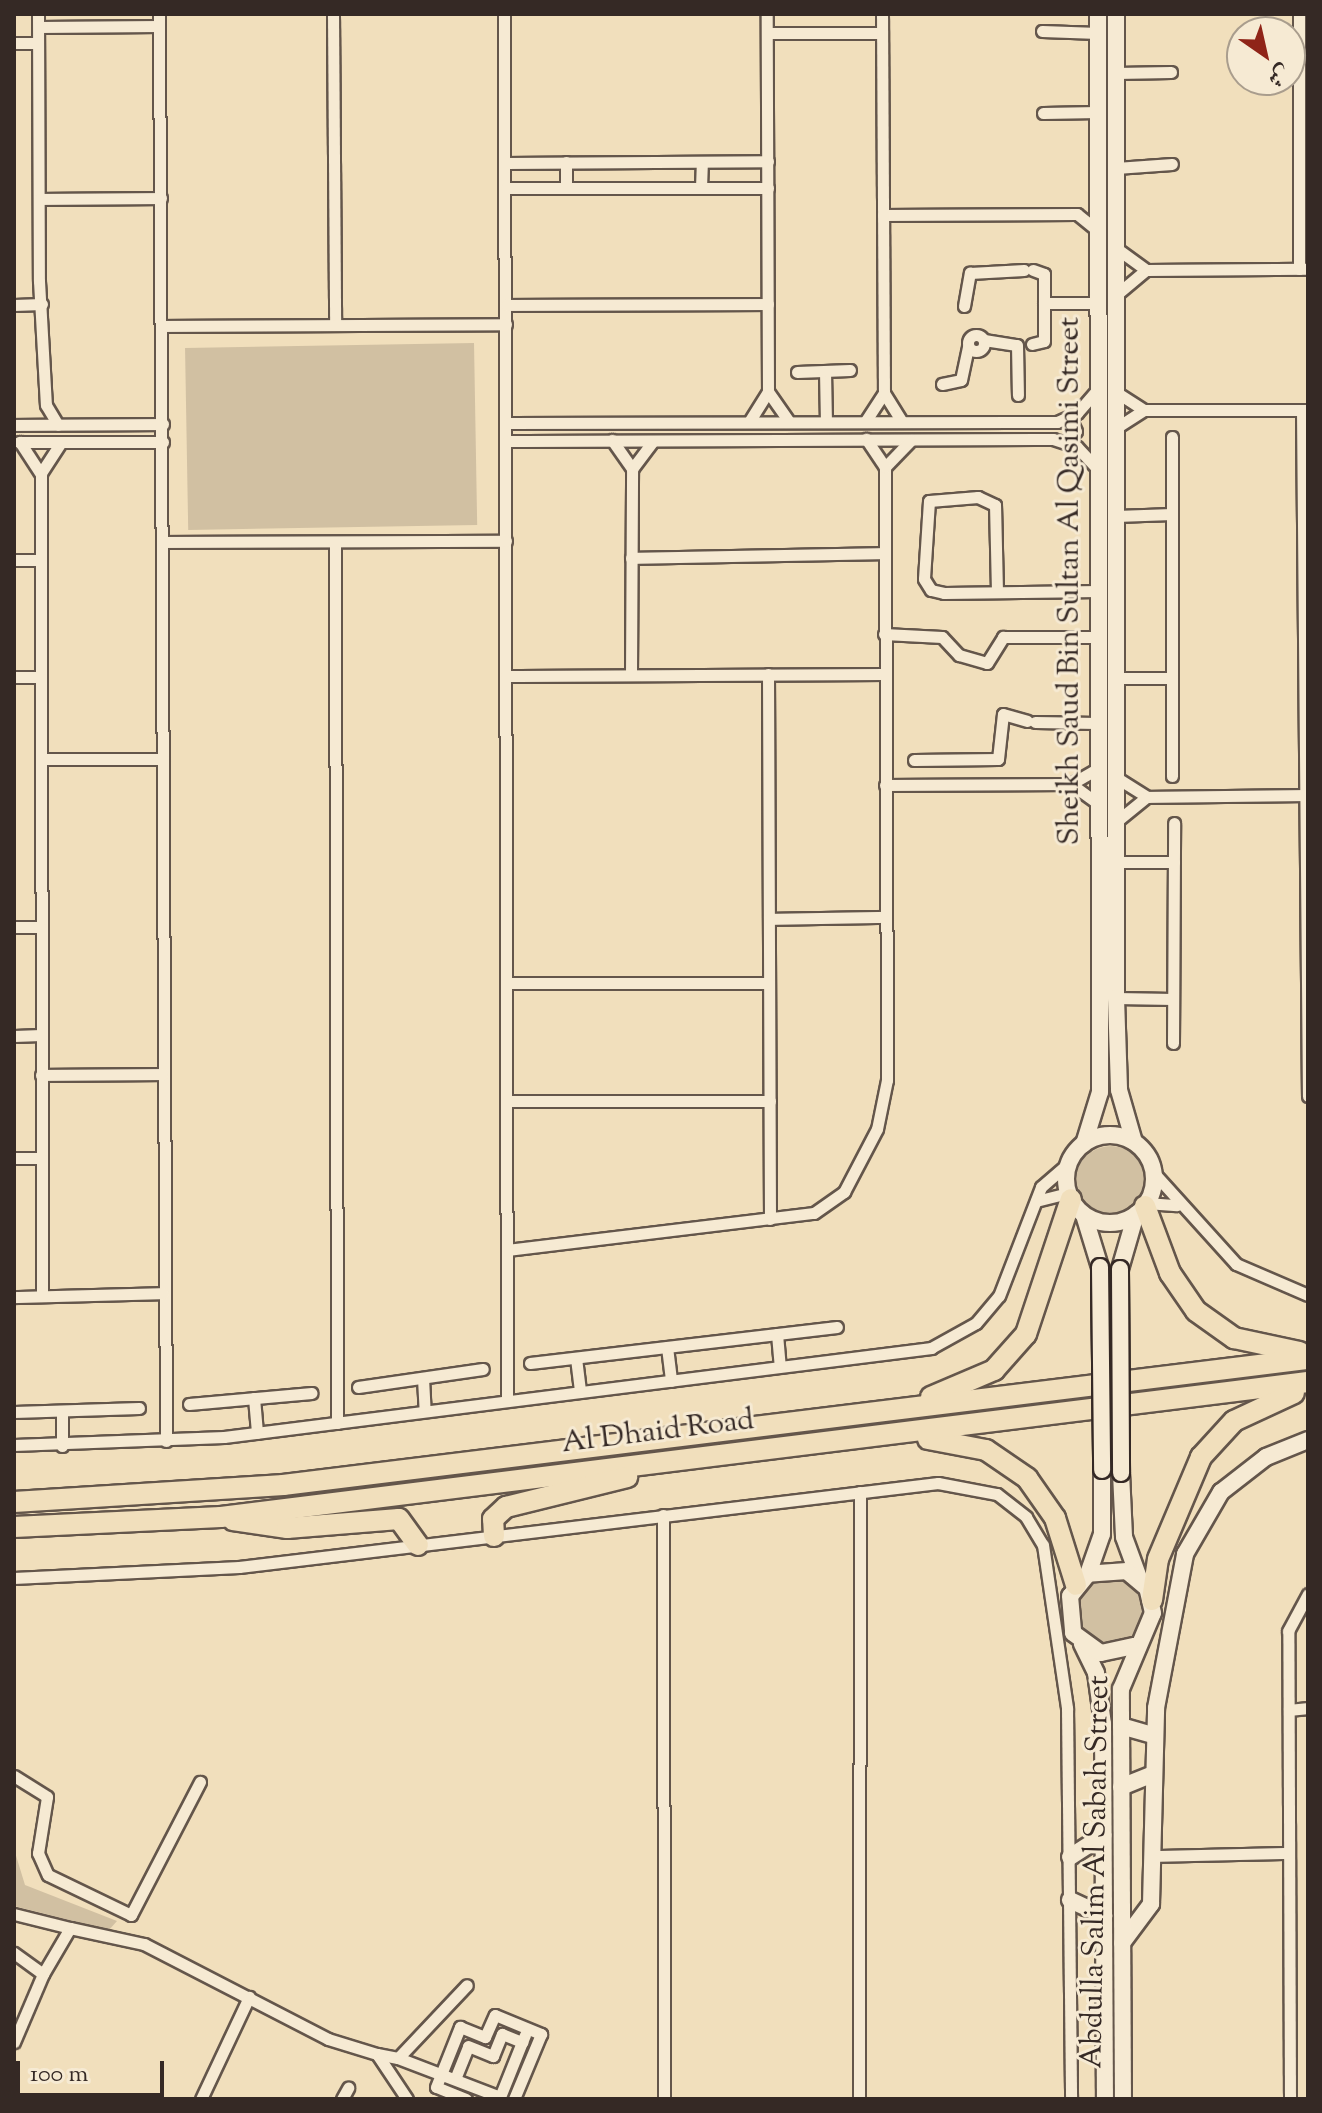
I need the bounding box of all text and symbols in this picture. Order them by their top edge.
north arrow [1226,16,1306,96]
text: ش [1260,55,1296,94]
street label: Sheikh Saud Bin Sultan Al Qasimi Street [1053,317,1089,845]
street label: Al Dhaid Road [560,1403,756,1463]
street label: Abdulla Salim Al Sabah Street [1076,1675,1118,2069]
scale bar [20,2045,168,2095]
text: 100 m [30,2058,88,2092]

